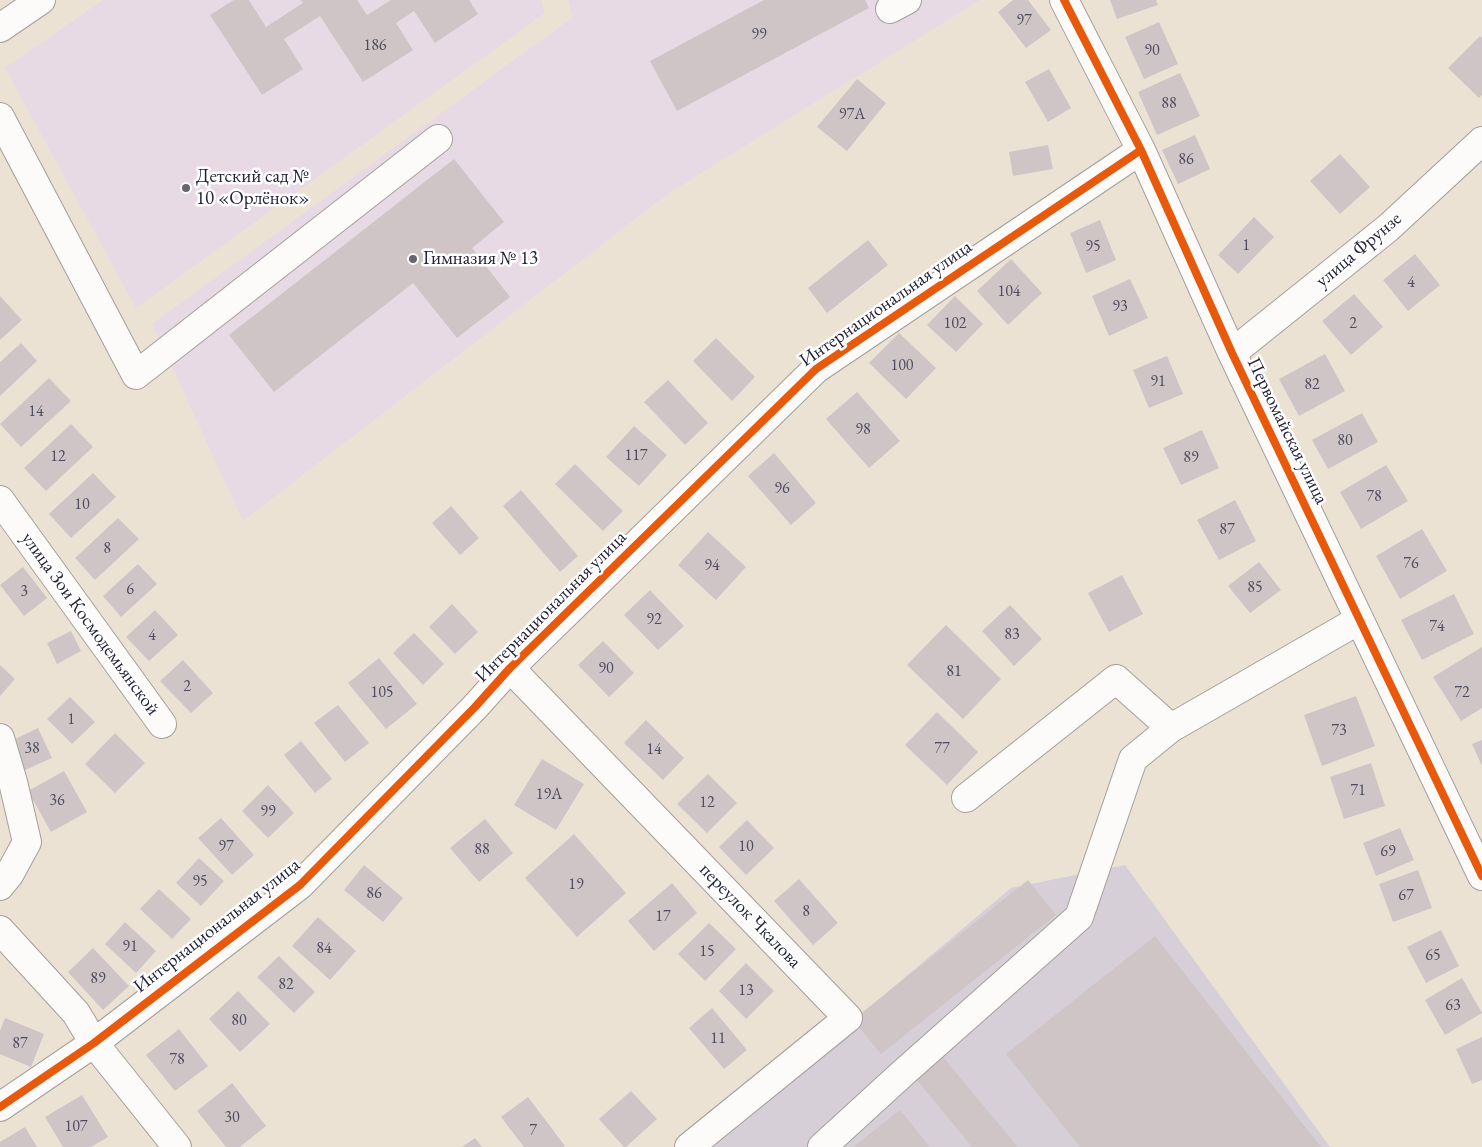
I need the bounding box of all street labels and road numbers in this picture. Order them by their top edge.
street label: улица Фрунзе [1311,208,1407,292]
street label: Интернациональная улица [795,236,977,372]
street label: Первомайская улица [1242,354,1332,508]
street label: Интернациональная улица [470,526,632,688]
street label: улица Зои Космодемьянской [16,528,164,720]
street label: Интернациональная улица [129,854,305,998]
street label: переулок Чкалова [694,859,806,973]

